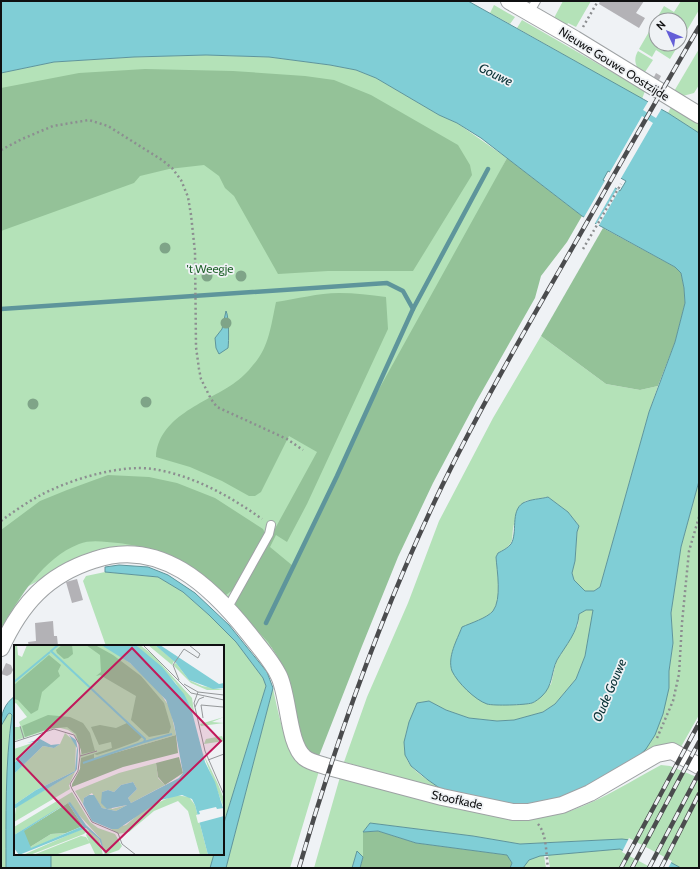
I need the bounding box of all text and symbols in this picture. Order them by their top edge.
north arrow [648,12,688,52]
street label: Nieuwe Gouwe Oostzijde [556,24,672,104]
water label: Gouwe [476,59,516,89]
park label: 't Weegje [187,261,233,276]
inset map [14,645,224,855]
water label: Oude Gouwe [589,656,629,724]
street label: Stoofkade [430,787,484,812]

